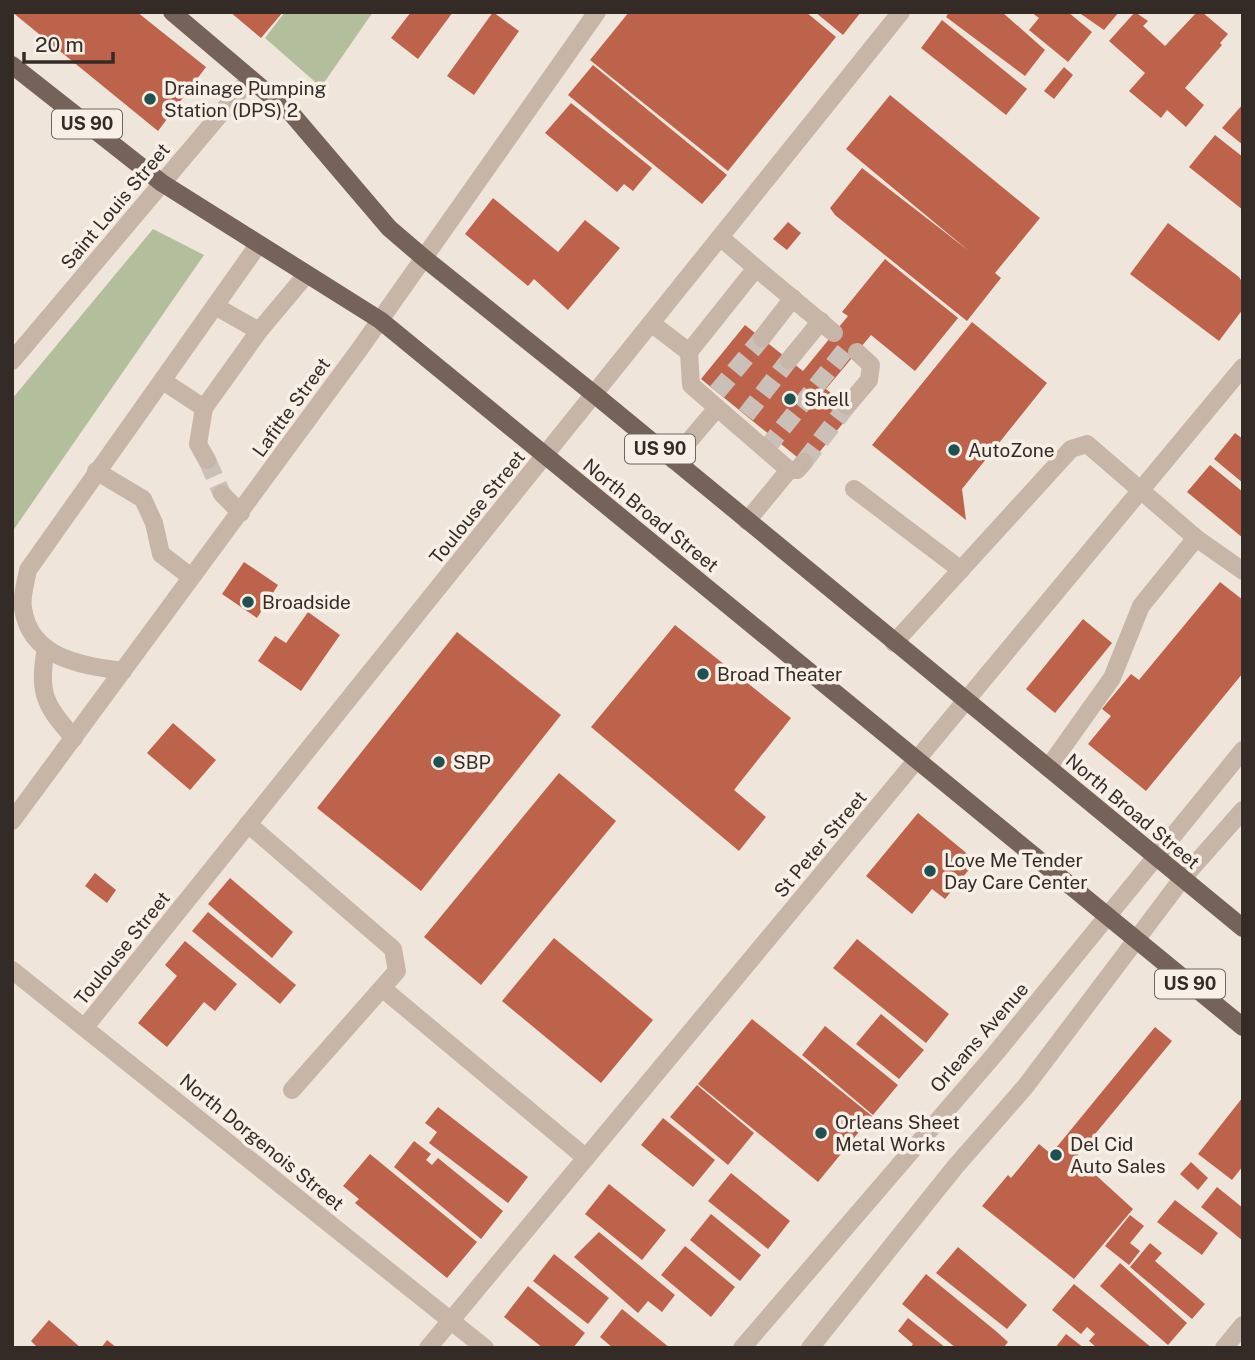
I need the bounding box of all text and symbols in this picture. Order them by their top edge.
scale bar [24,21,114,65]
text: 20 m [35,32,84,57]
place label: Drainage Pumping Station (DPS) 2 [164,77,327,121]
marker: Drainage Pumping Station (DPS) 2 [142,91,158,107]
road number: US 90 [52,110,122,139]
street label: Saint Louis Street [56,139,174,273]
street label: Lafitte Street [248,353,334,461]
place label: Shell [804,388,850,410]
marker: Shell [782,391,798,407]
road number: US 90 [625,434,695,463]
place label: AutoZone [968,439,1055,461]
marker: AutoZone [946,442,962,458]
street label: Toulouse Street [425,446,529,568]
street label: North Broad Street [579,454,723,576]
place label: Broadside [262,591,351,613]
marker: Broadside [240,594,256,610]
place label: Broad Theater [717,663,842,685]
marker: Broad Theater [695,666,711,682]
street label: North Broad Street [1062,749,1204,873]
place label: SBP [453,751,491,773]
marker: SBP [431,754,447,770]
street label: St Peter Street [769,786,871,902]
place label: Love Me Tender Day Care Center [944,849,1088,893]
marker: Love Me Tender Day Care Center [922,863,938,879]
street label: Toulouse Street [70,887,174,1009]
road number: US 90 [1155,970,1225,999]
street label: Orleans Avenue [925,978,1033,1096]
street label: North Dorgenois Street [176,1069,348,1215]
place label: Orleans Sheet Metal Works [835,1111,960,1155]
marker: Orleans Sheet Metal Works [813,1125,829,1141]
place label: Del Cid Auto Sales [1070,1133,1166,1177]
marker: Del Cid Auto Sales [1048,1147,1064,1163]

